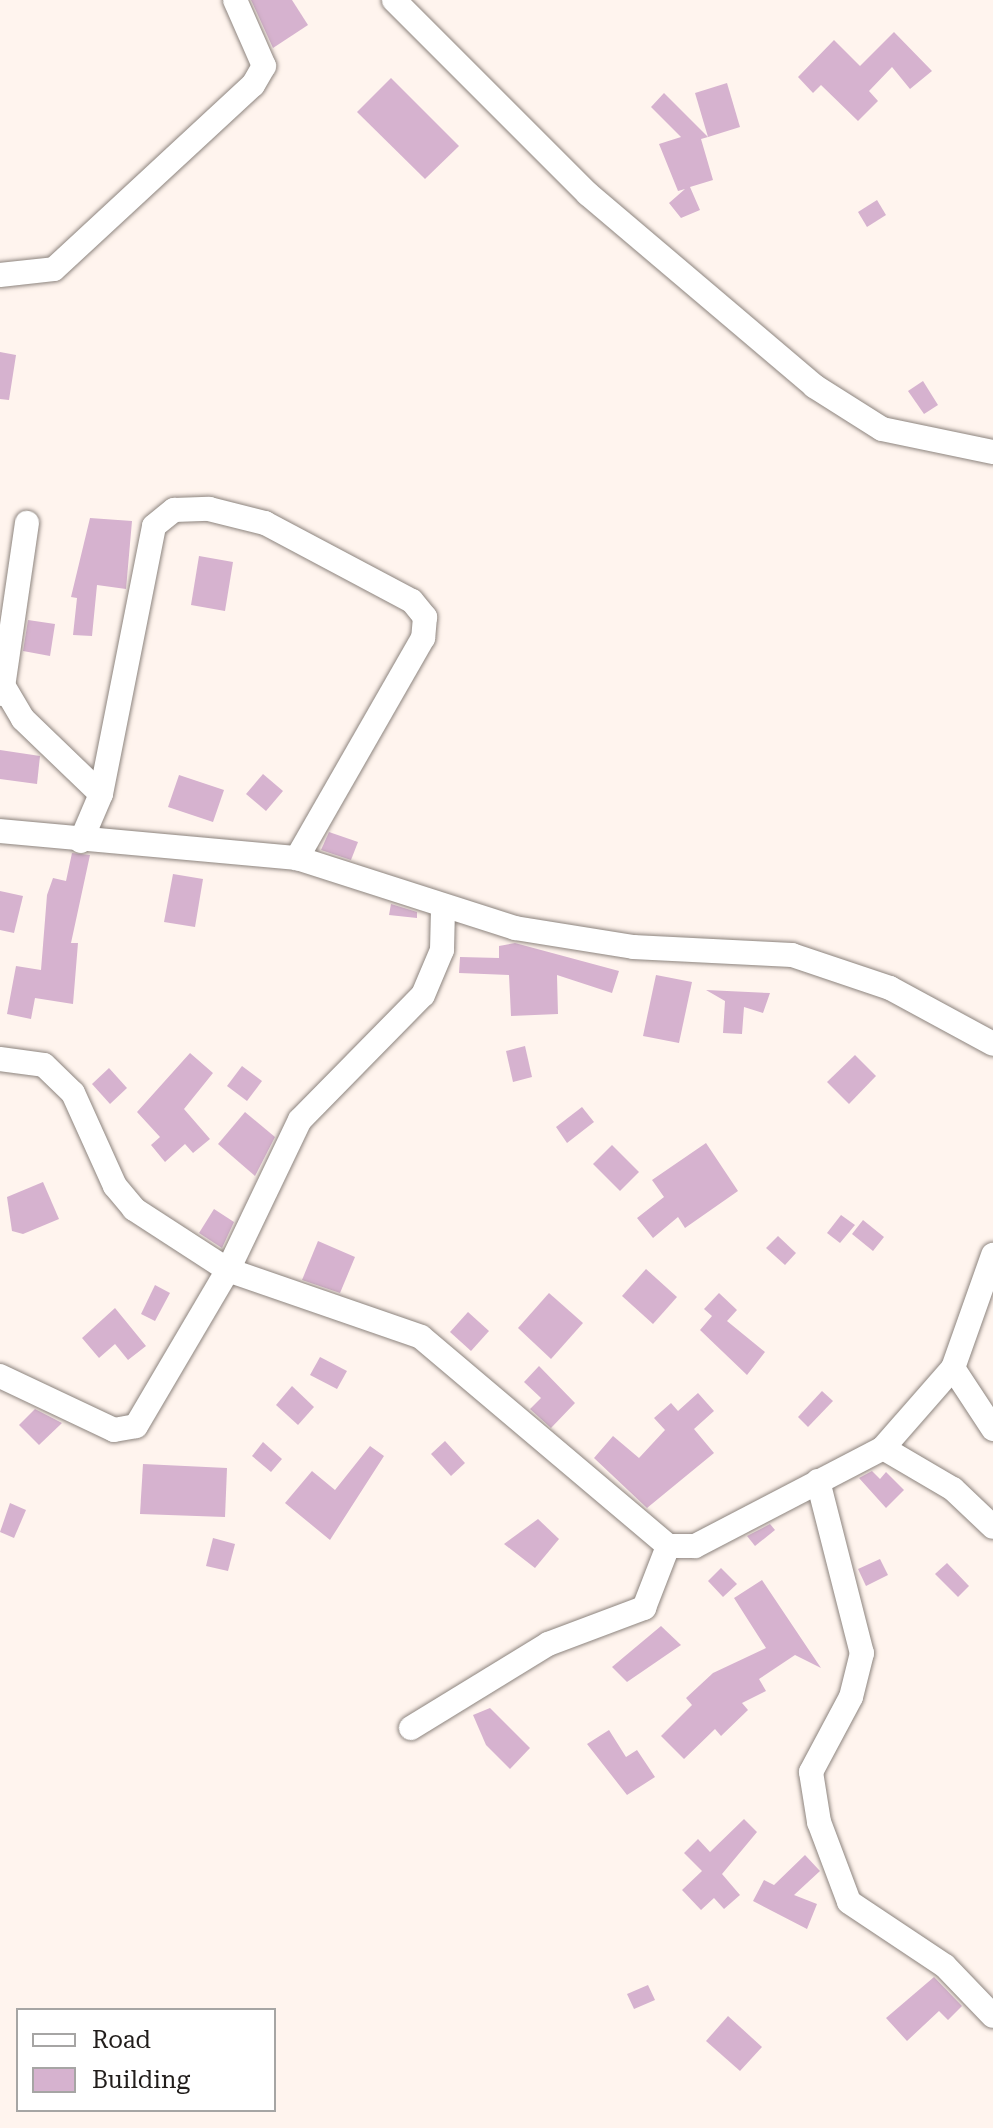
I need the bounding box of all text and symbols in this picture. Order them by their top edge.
legend [16,2008,276,2112]
text: Road [92,2026,151,2054]
text: Building [92,2066,190,2094]

